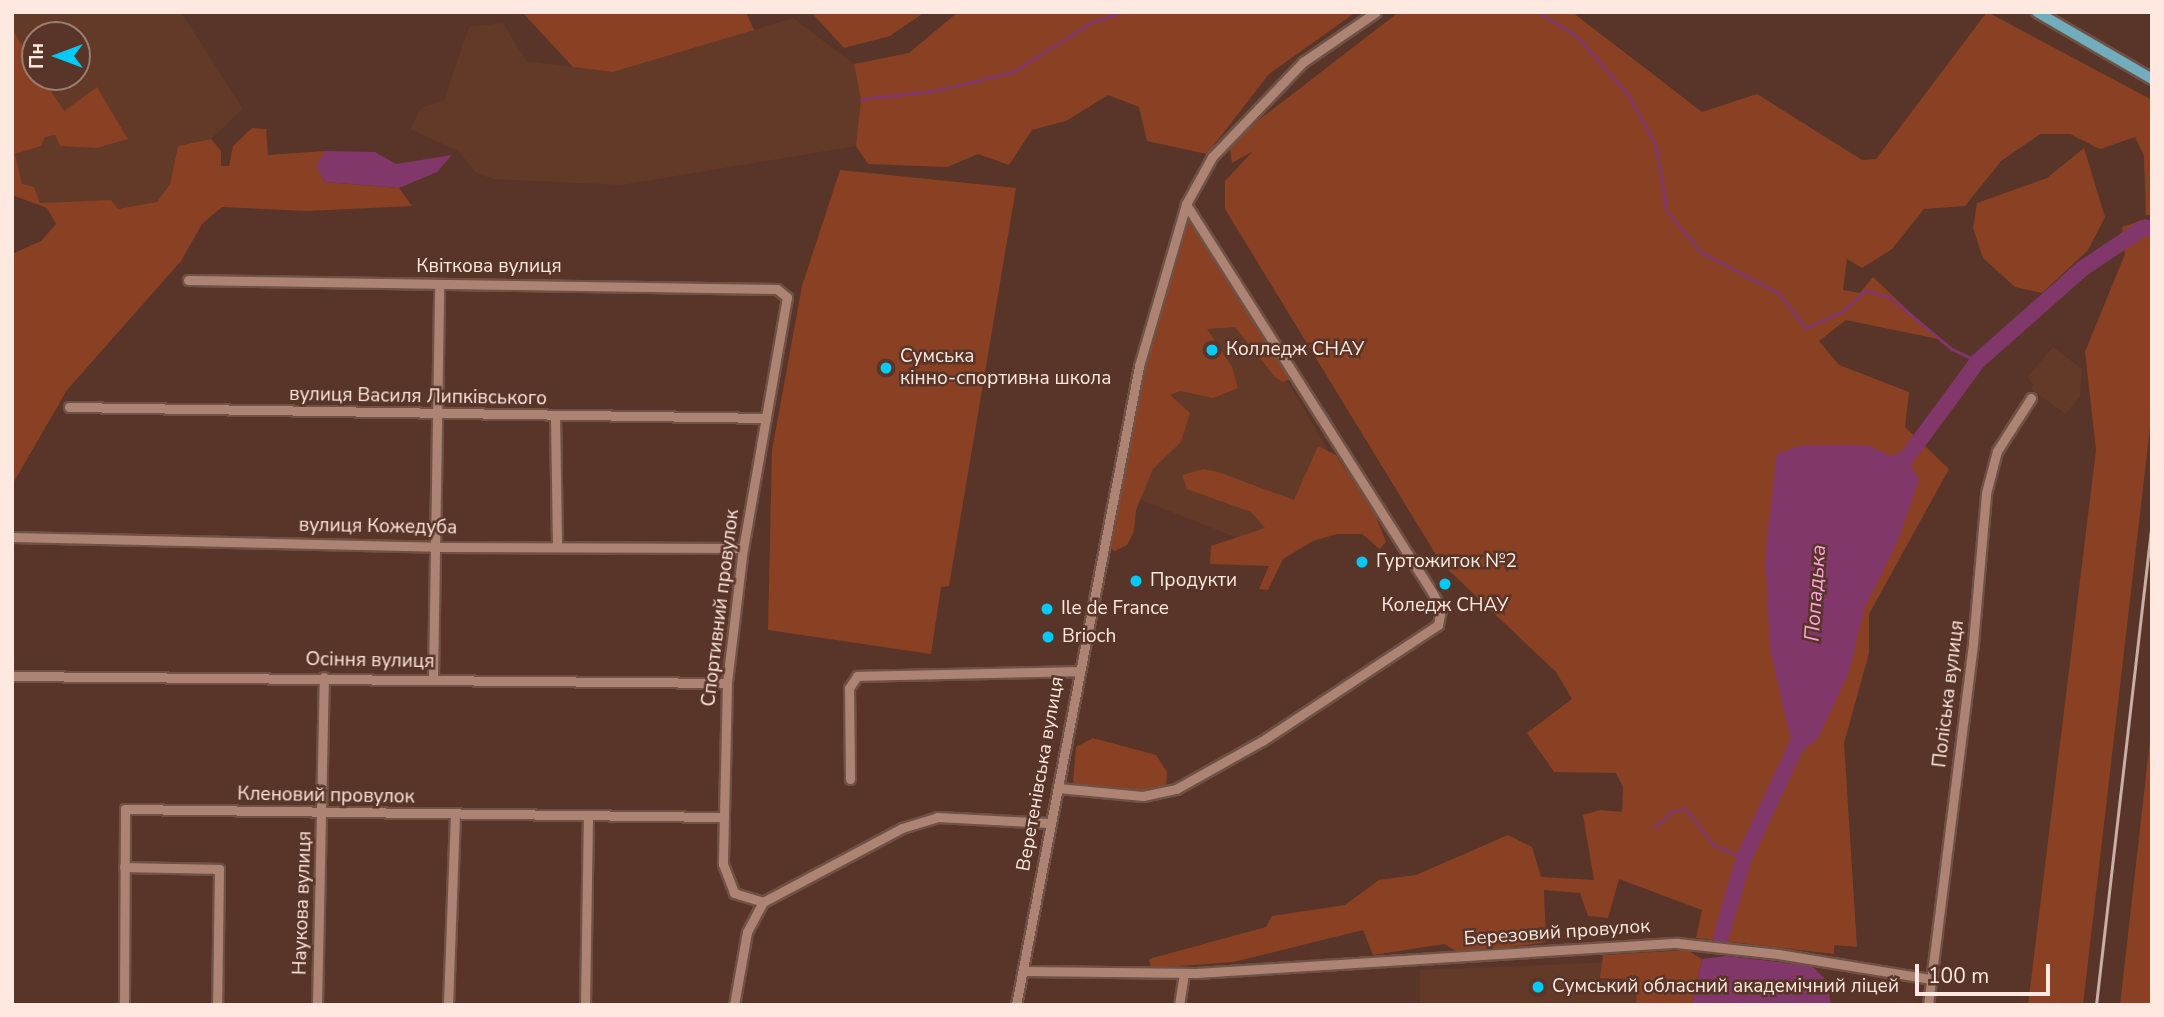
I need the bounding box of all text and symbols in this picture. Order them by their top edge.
north arrow [21,21,91,91]
text: Пн [24,43,50,69]
street label: Квіткова вулиця [416,256,562,278]
place label: Колледж СНАУ [1226,339,1364,361]
marker: Колледж СНАУ [1204,342,1220,358]
place label: Сумська кінно-спортивна школа [900,346,1111,390]
marker: Сумська кінно-спортивна школа [878,360,894,376]
street label: вулиця Василя Липківського [289,383,547,411]
street label: Спортивний провулок [698,508,744,708]
street label: вулиця Кожедуба [299,514,457,540]
water label: Попадька [1799,544,1831,642]
place label: Гуртожиток №2 [1376,551,1517,573]
marker: Гуртожиток №2 [1354,554,1370,570]
place label: Продукти [1150,570,1237,592]
marker: Продукти [1128,573,1144,589]
marker: Коледж СНАУ [1437,576,1453,592]
place label: Коледж СНАУ [1381,595,1509,617]
place label: Ile de France [1061,598,1169,620]
marker: Ile de France [1039,601,1055,617]
street label: Поліська вулиця [1929,619,1969,769]
place label: Brioch [1062,626,1116,648]
marker: Brioch [1040,629,1056,645]
street label: Осіння вулиця [305,648,435,674]
street label: Веретенівська вулиця [1013,675,1069,873]
street label: Кленовий провулок [237,783,415,809]
street label: Наукова вулиця [289,830,317,976]
street label: Березовий провулок [1463,915,1651,951]
scale bar [1919,950,2054,994]
text: 100 m [1928,962,1989,990]
place label: Сумський обласний академічний ліцей [1552,976,1899,998]
marker: Сумський обласний академічний ліцей [1530,979,1546,995]

